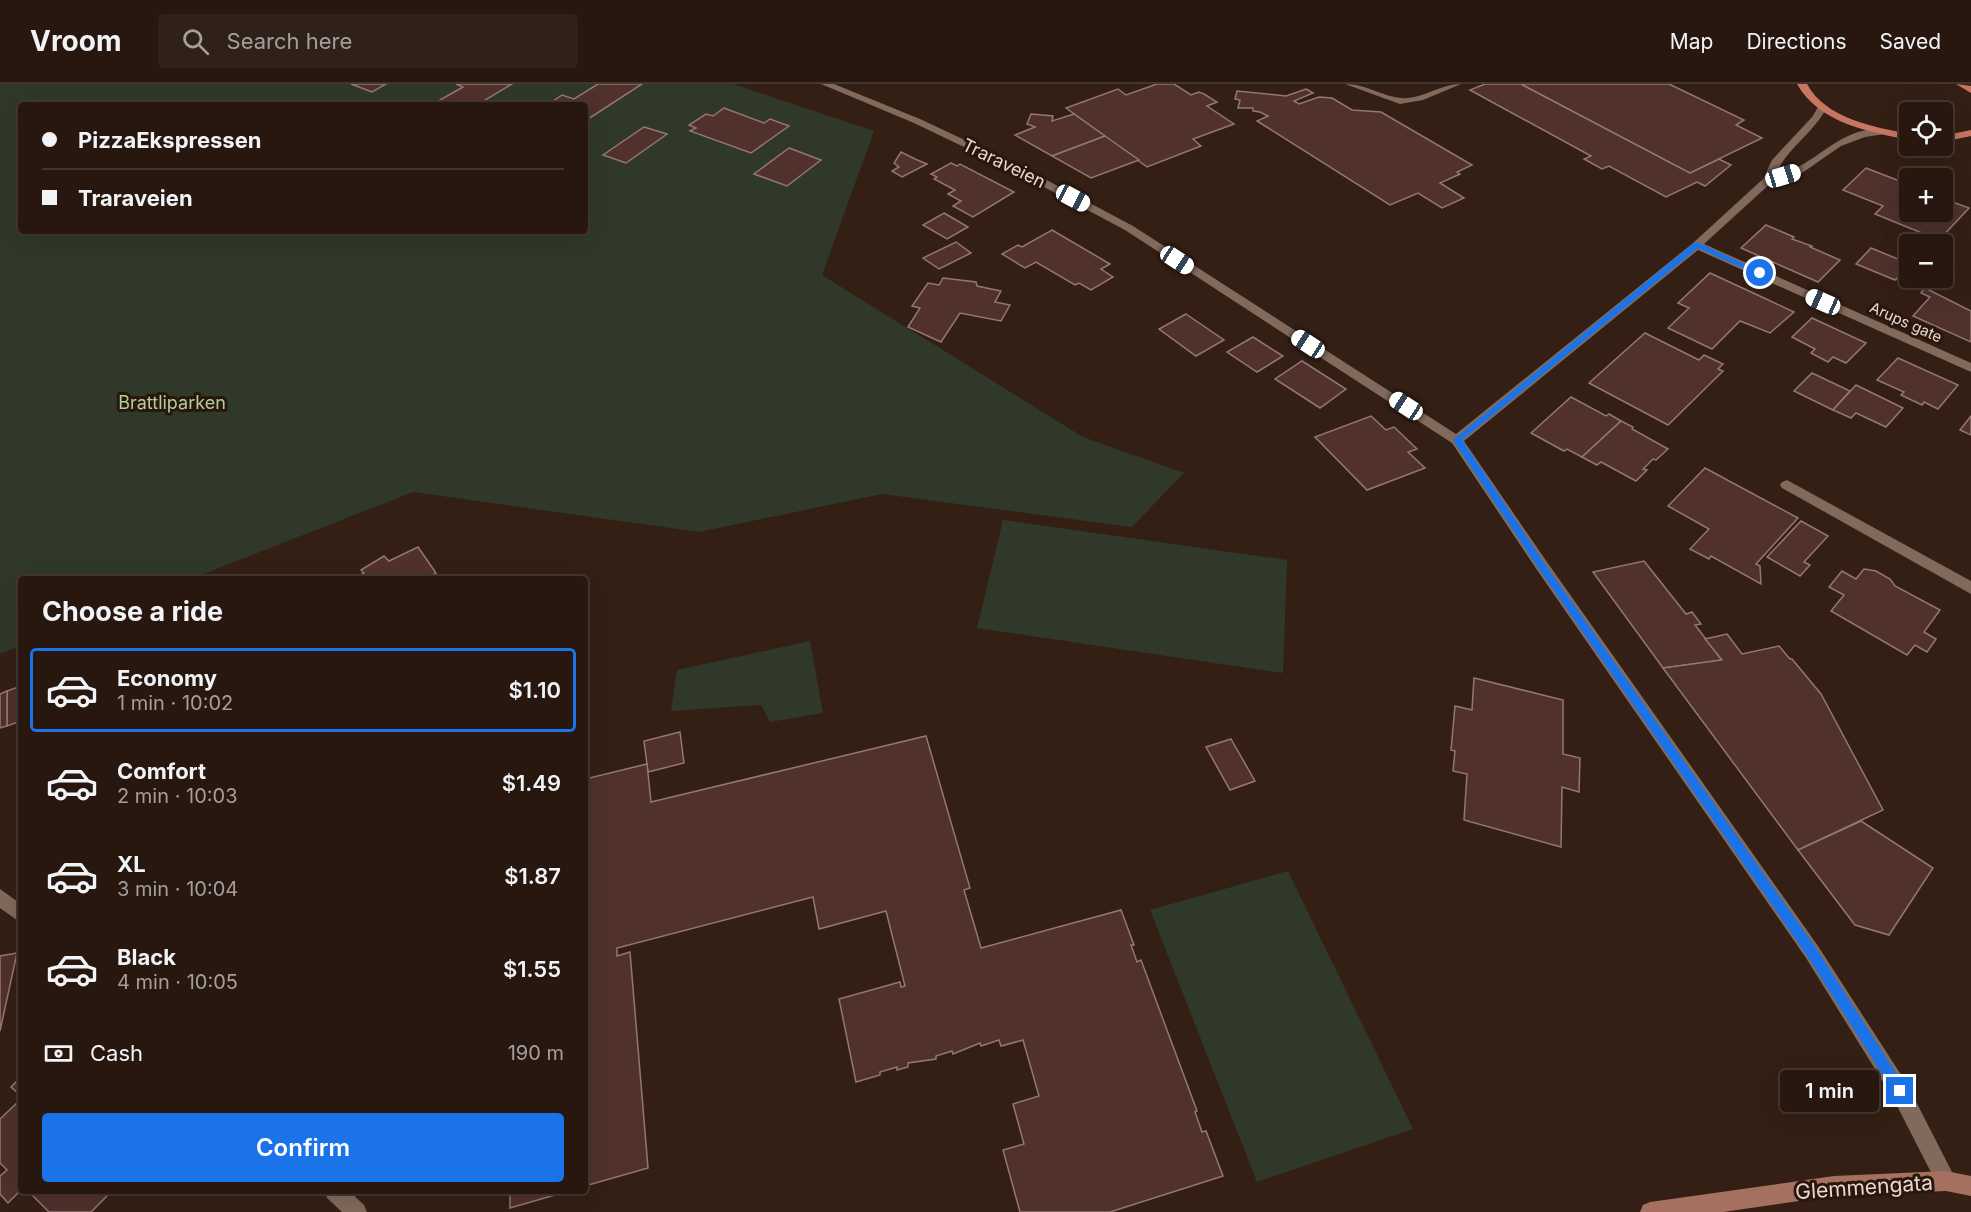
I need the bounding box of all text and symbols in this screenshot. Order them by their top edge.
search box [158,14,578,68]
text: Vroom [30,24,122,58]
icon: search [179,25,212,58]
text: Search here [227,28,352,54]
text: Map [1670,29,1713,54]
text: Directions [1746,29,1847,54]
text: Saved [1880,29,1941,54]
map controls [1899,102,1953,288]
button: locate [1899,102,1953,156]
text: PizzaEkspressen [78,127,261,153]
street label: Traraveien [959,134,1049,192]
car [1763,162,1803,190]
button: + [1899,168,1953,222]
car [1053,182,1093,214]
text: Traraveien [78,185,193,211]
button: − [1899,234,1953,288]
car [1157,243,1197,277]
route start [1746,259,1773,286]
car [1803,286,1843,318]
street label: Arups gate [1867,298,1945,346]
car [1288,327,1328,361]
car [1386,389,1426,423]
park label: Brattliparken [118,392,226,413]
text: Choose a ride [42,595,223,628]
icon: car [45,663,99,717]
text: Economy [117,665,217,691]
text: $1.10 [509,677,561,703]
text: 1 min · 10:02 [117,691,233,715]
icon: car [45,756,99,810]
text: Comfort [117,758,206,784]
text: $1.49 [502,770,561,796]
text: 2 min · 10:03 [117,784,238,808]
icon: car [45,849,99,903]
text: XL [117,851,146,877]
text: $1.87 [504,863,561,889]
text: 3 min · 10:04 [117,877,238,901]
icon: car [45,942,99,996]
text: Black [117,944,176,970]
text: $1.55 [503,956,561,982]
text: 4 min · 10:05 [117,970,238,994]
icon: cash [42,1037,75,1070]
text: Cash [90,1040,143,1066]
text: 190 m [508,1041,564,1065]
callout: 1 min [1780,1070,1879,1112]
route end [1886,1077,1913,1104]
text: 1 min [1805,1079,1854,1103]
button: Confirm [42,1113,564,1182]
street label: Glemmengata [1794,1170,1934,1204]

